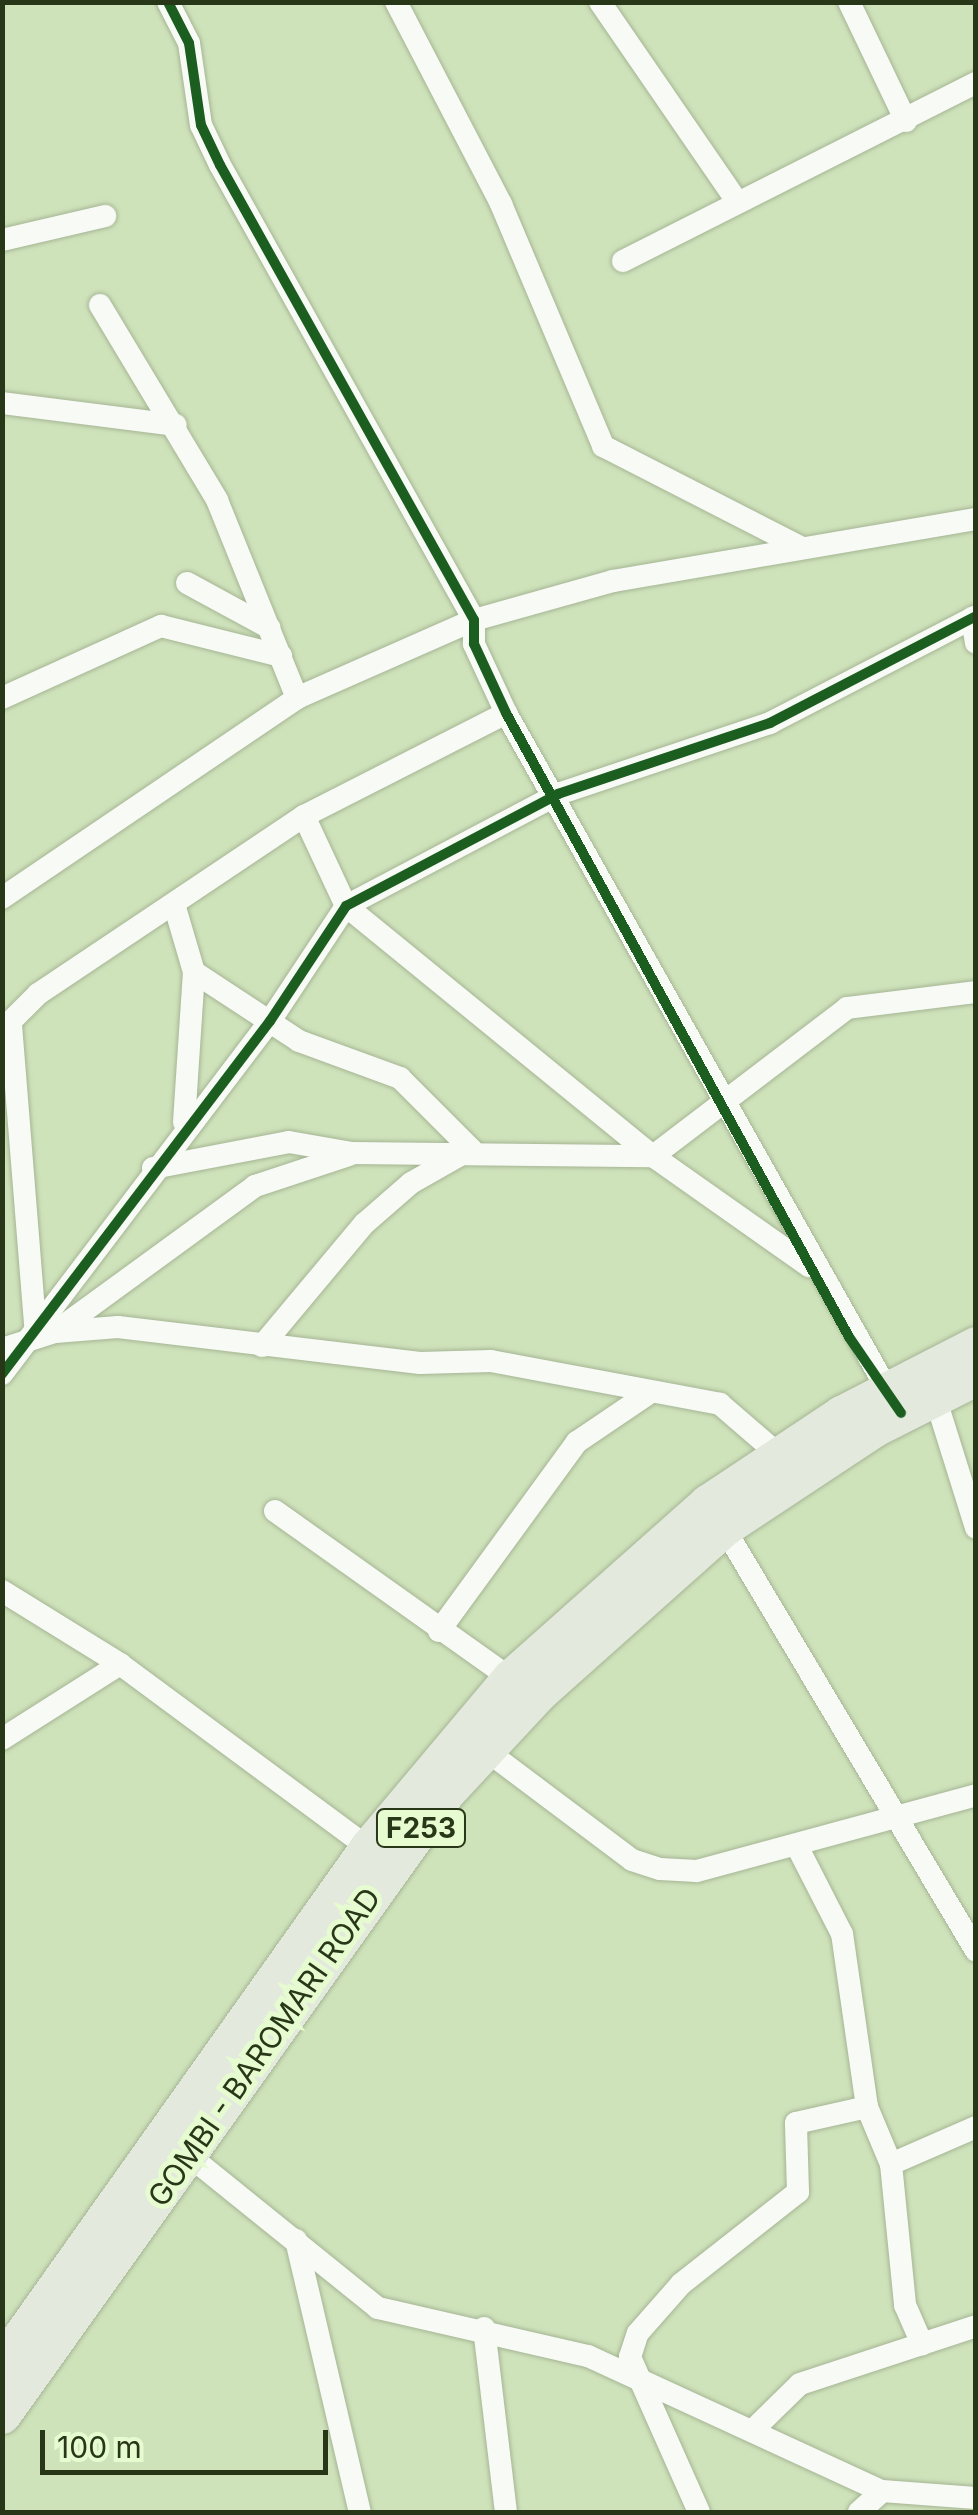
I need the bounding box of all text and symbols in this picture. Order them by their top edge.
road number: F253 [374,1805,468,1851]
street label: GOMBI - BAROMARI ROAD [140,1881,388,2213]
scale bar [45,2410,332,2472]
text: 100 m [57,2429,142,2465]

